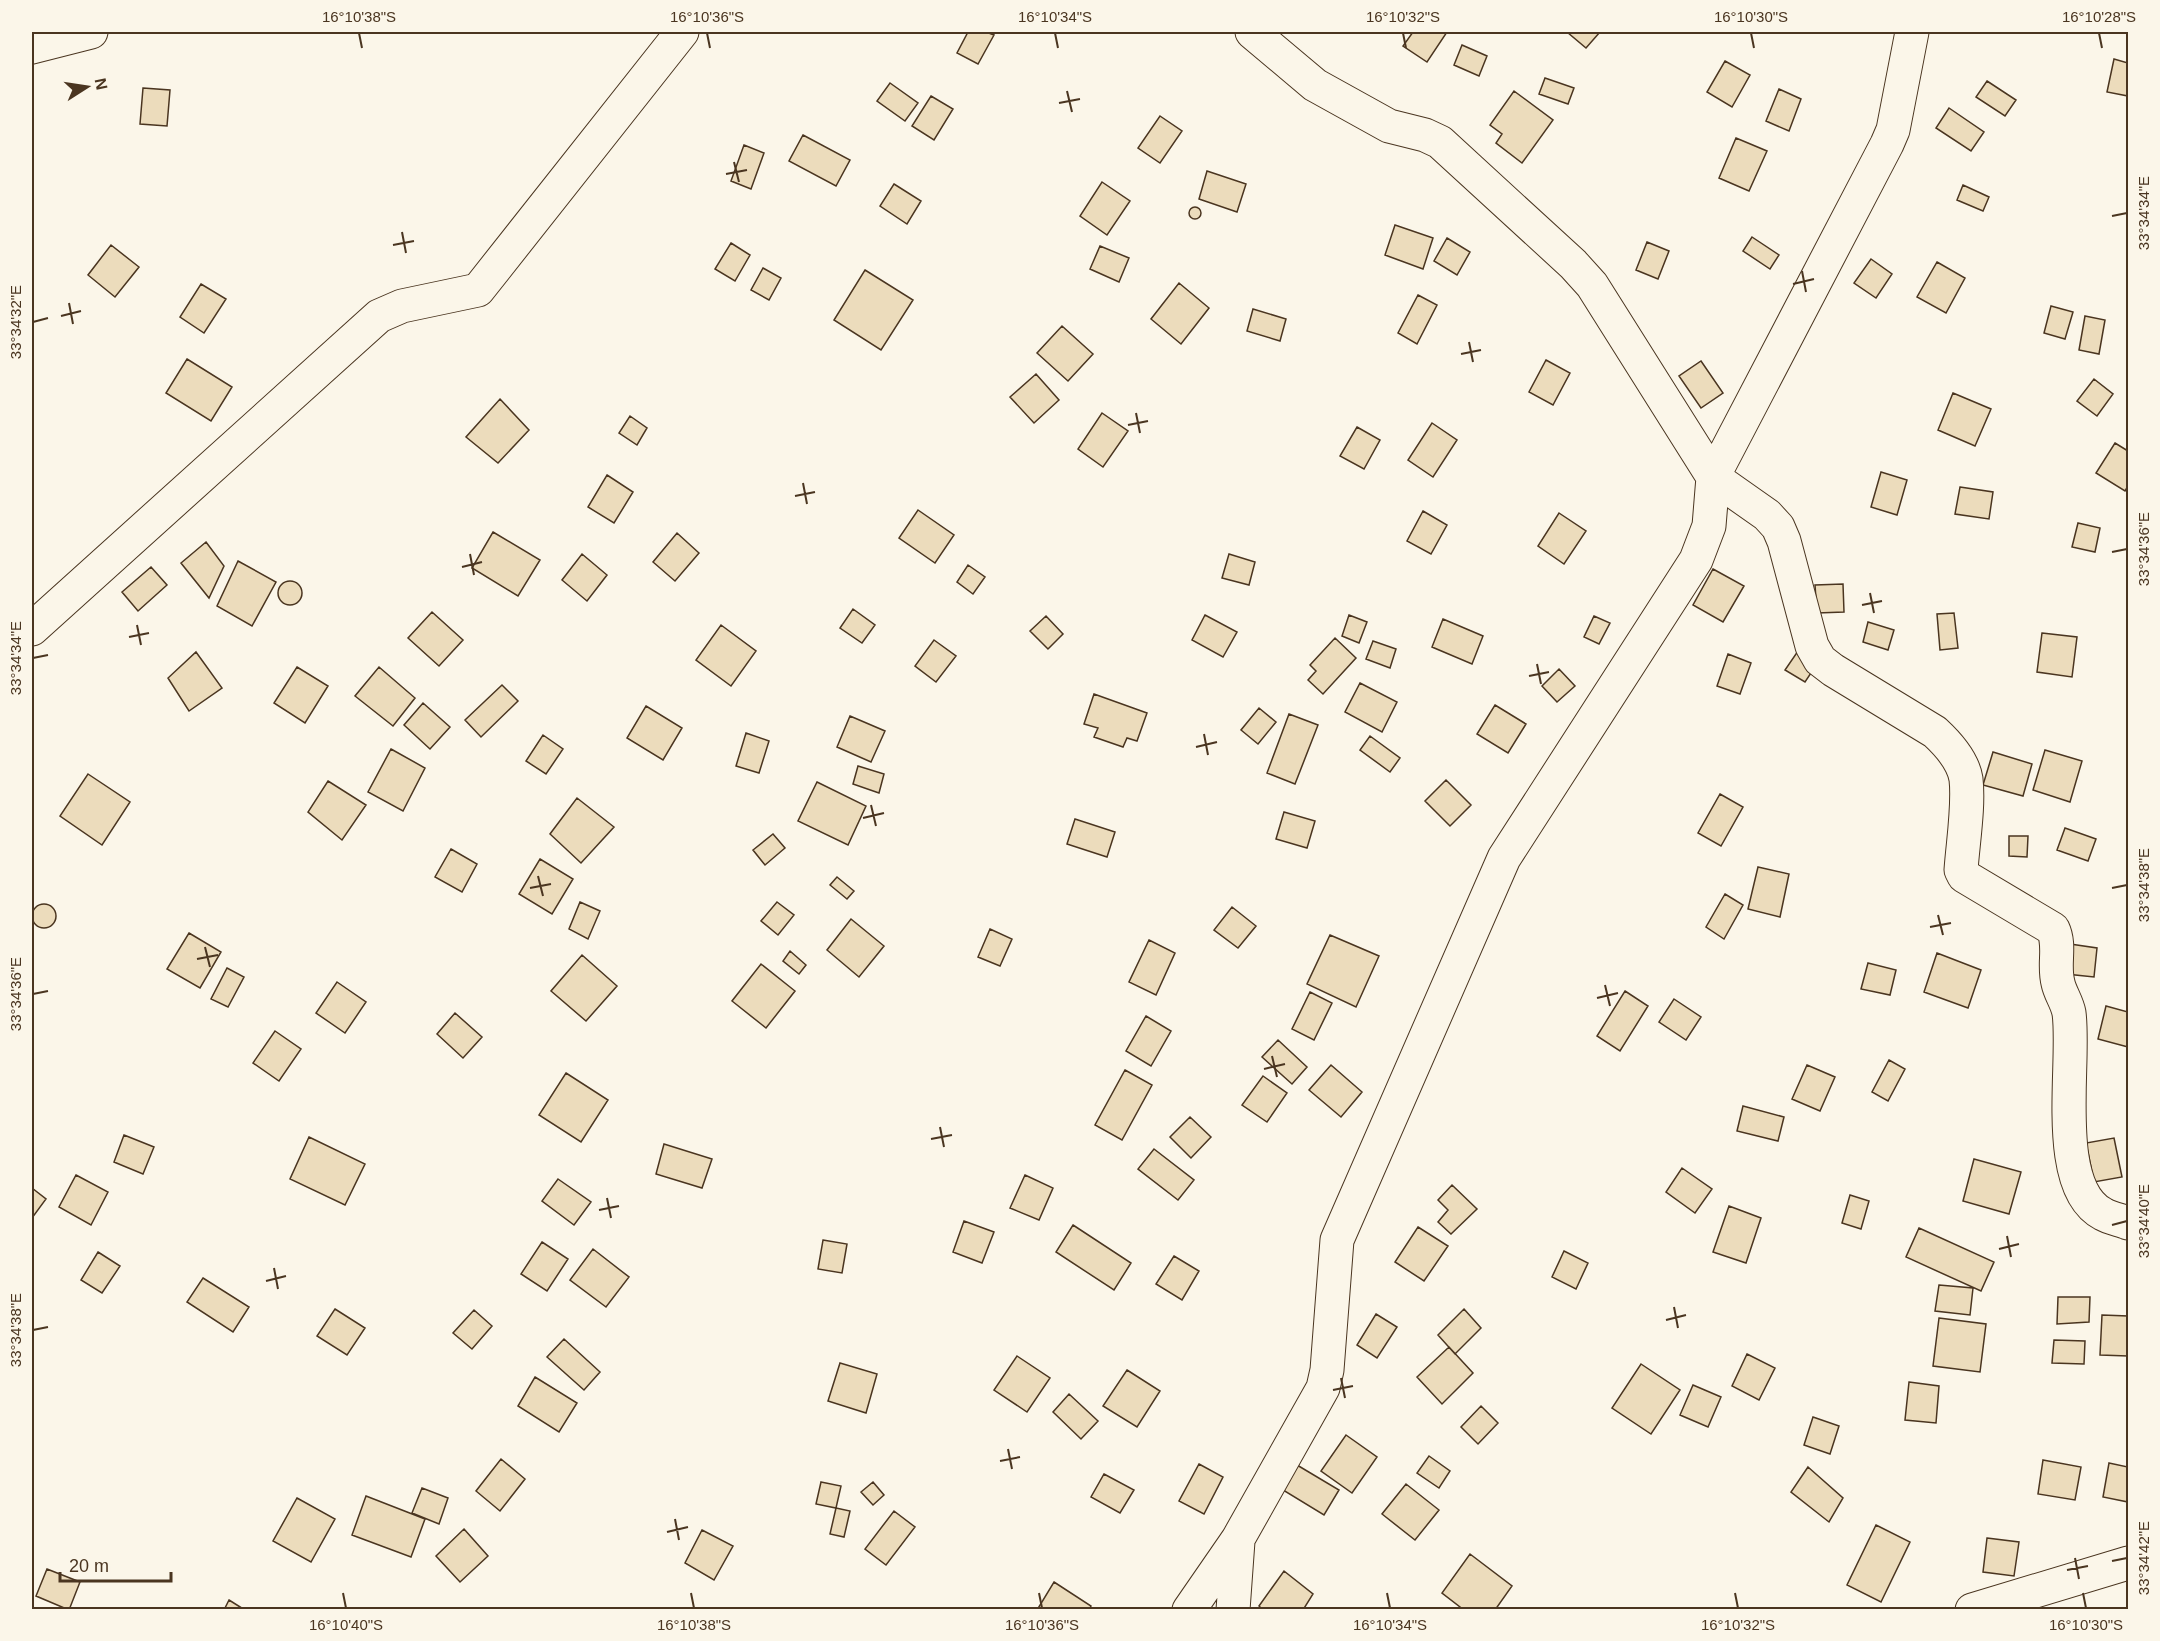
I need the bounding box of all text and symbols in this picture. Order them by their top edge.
text: 16°10'38"S [322,8,396,25]
text: 16°10'36"S [670,8,744,25]
text: 16°10'34"S [1018,8,1092,25]
text: 16°10'32"S [1366,8,1440,25]
text: 16°10'30"S [1714,8,1788,25]
text: 16°10'28"S [2062,8,2136,25]
north arrow [57,57,117,117]
text: N [92,77,111,91]
text: 33°34'34"E [2135,176,2152,250]
text: 33°34'32"E [7,285,24,359]
text: 33°34'36"E [2135,512,2152,586]
text: 33°34'34"E [7,621,24,695]
text: 33°34'38"E [2135,848,2152,922]
text: 33°34'36"E [7,957,24,1031]
text: 33°34'40"E [2135,1184,2152,1258]
text: 33°34'38"E [7,1293,24,1367]
text: 33°34'42"E [2135,1521,2152,1595]
scale bar [60,1545,171,1583]
text: 20 m [69,1556,109,1576]
text: 16°10'40"S [309,1616,383,1633]
text: 16°10'38"S [657,1616,731,1633]
text: 16°10'36"S [1005,1616,1079,1633]
text: 16°10'34"S [1353,1616,1427,1633]
text: 16°10'32"S [1701,1616,1775,1633]
text: 16°10'30"S [2049,1616,2123,1633]

